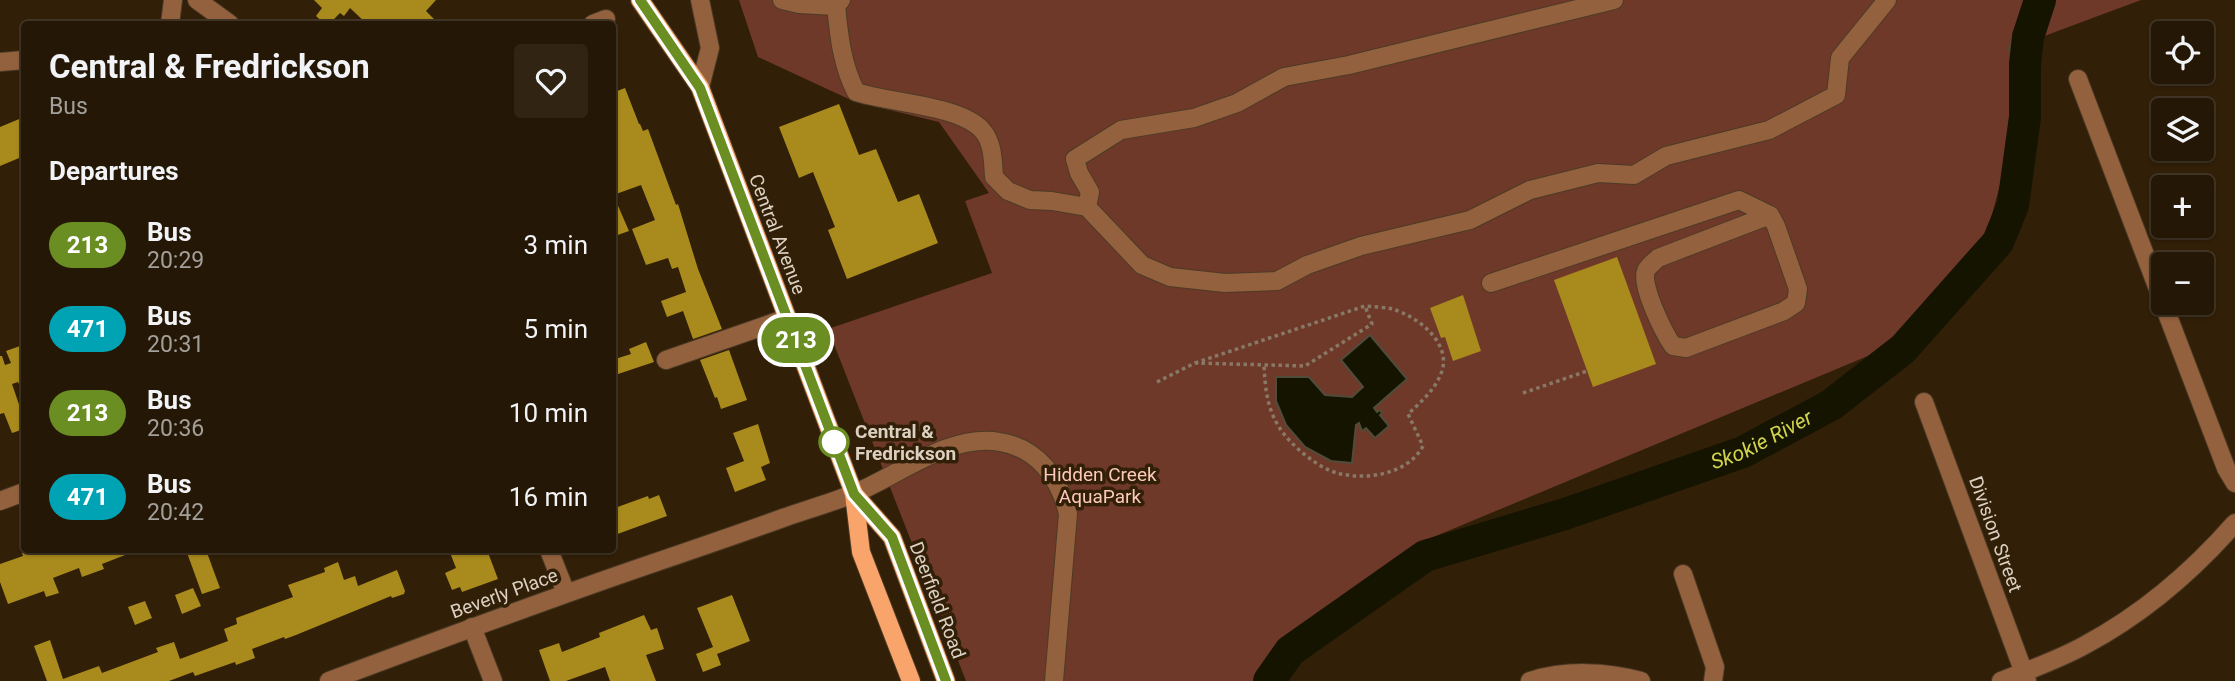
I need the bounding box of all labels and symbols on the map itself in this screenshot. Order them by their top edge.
street label: Central Avenue [744,171,811,298]
line badge: 213 [756,317,836,363]
water label: Skokie River [1707,405,1817,474]
place label: Central & Fredrickson [855,420,956,465]
marker: Central & Fredrickson [819,427,849,457]
park label: Hidden Creek AquaPark [1043,463,1157,508]
street label: Division Street [1964,473,2027,595]
street label: Deerfield Road [905,538,970,662]
street label: Beverly Place [447,563,561,624]

